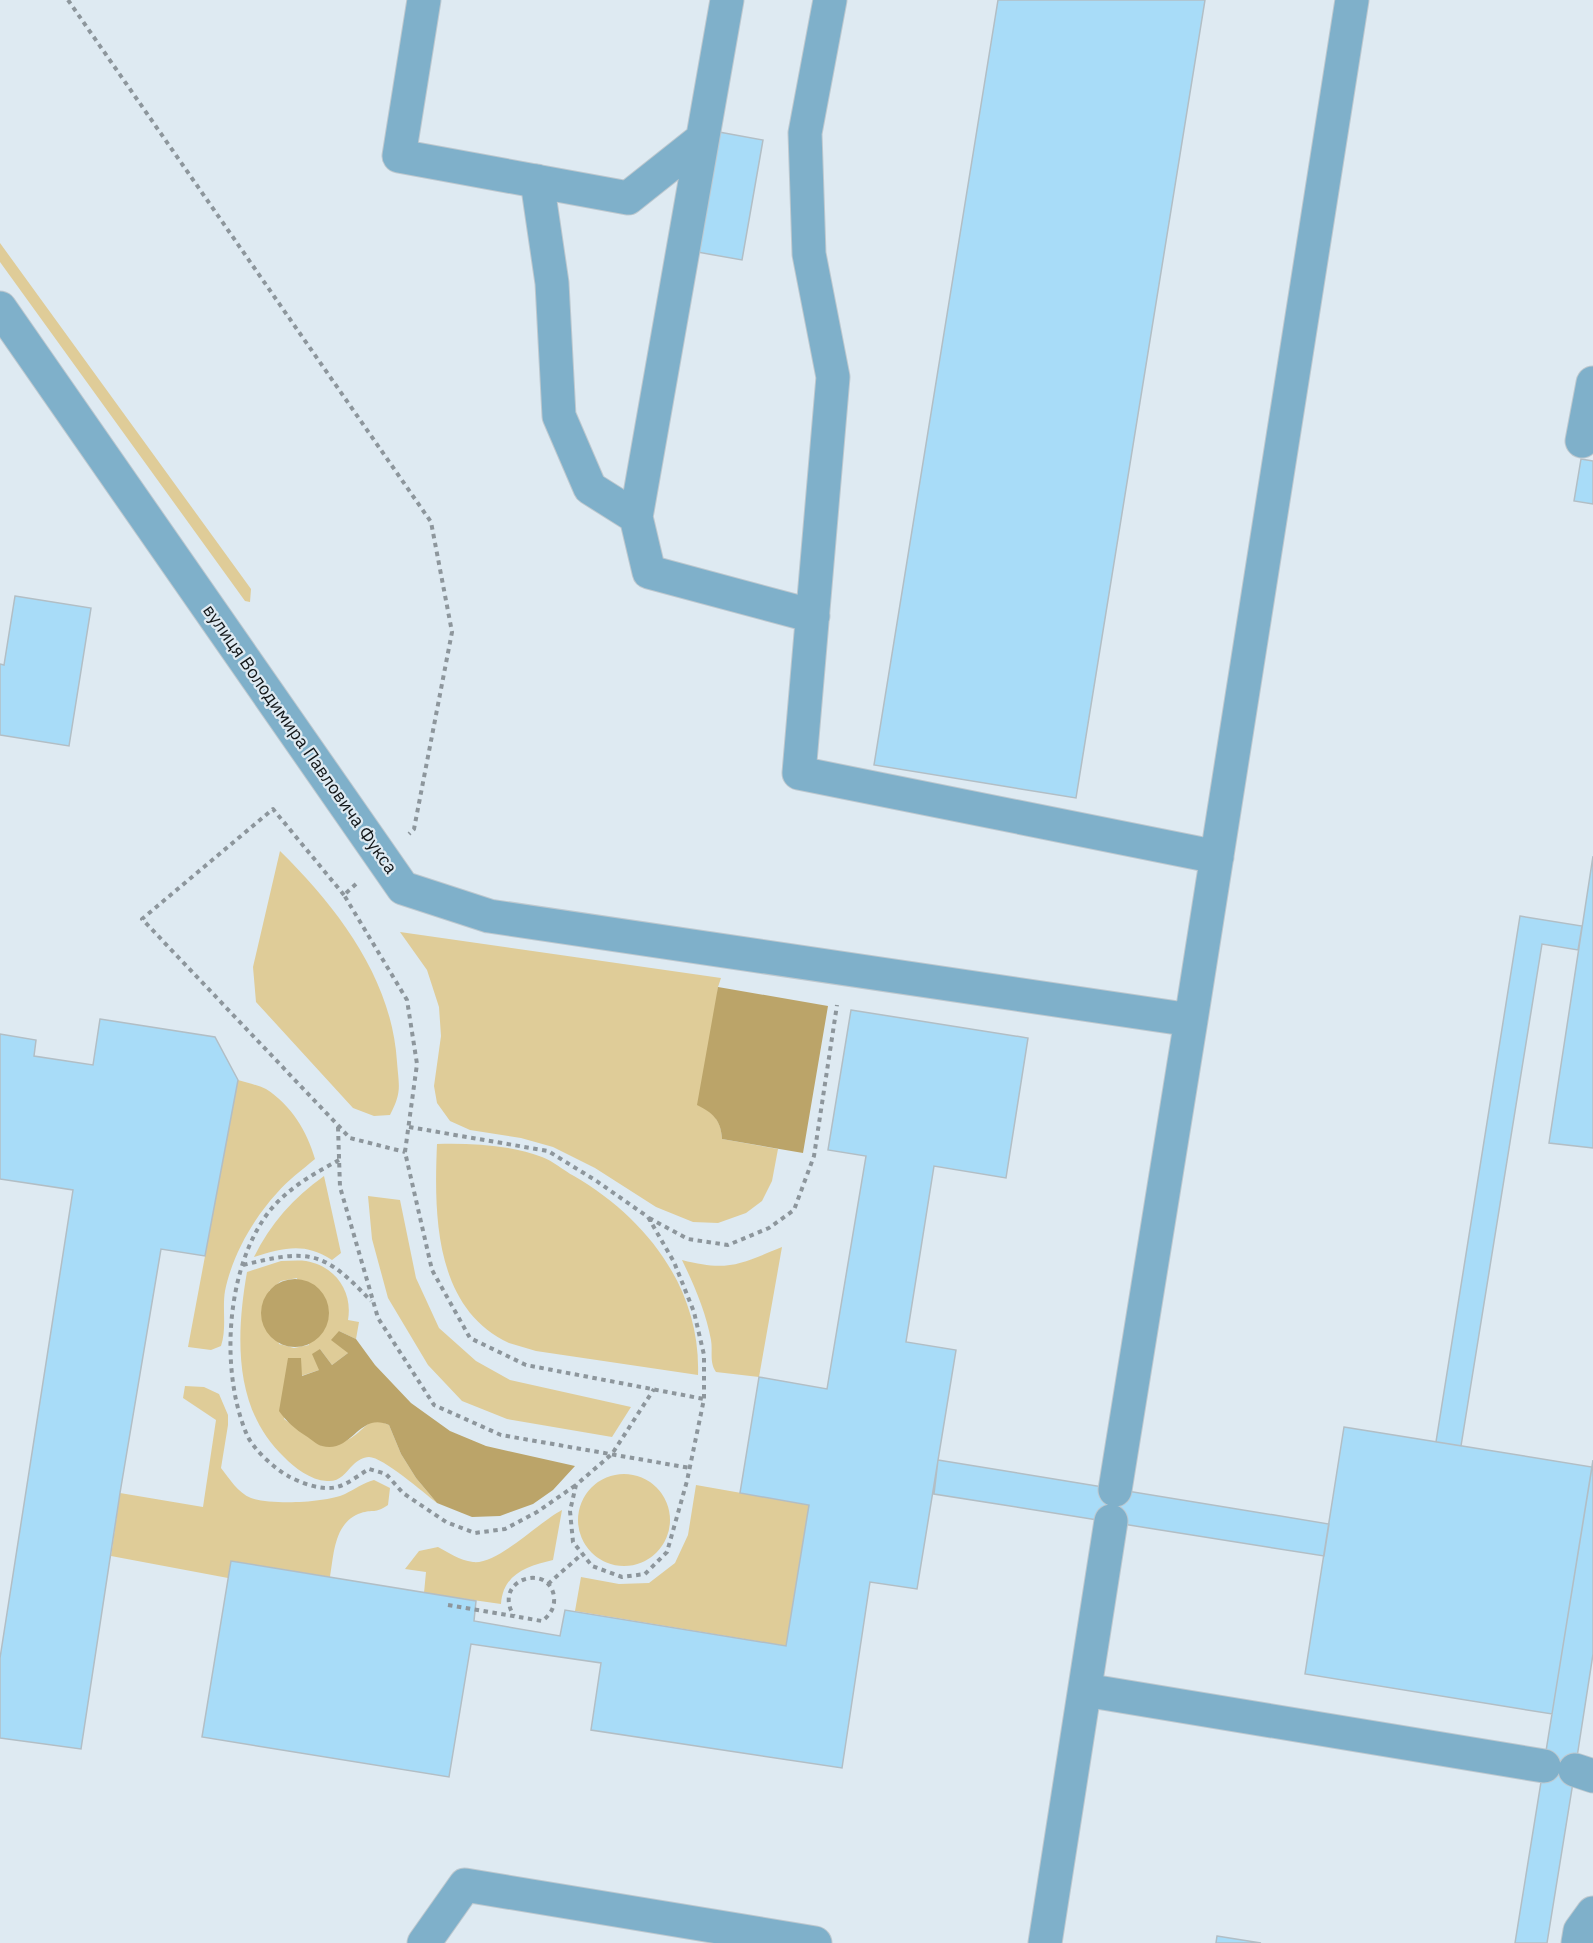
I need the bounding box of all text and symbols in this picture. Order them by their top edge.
street label: вулиця Володимира Павловича Фукса [198,600,403,878]

